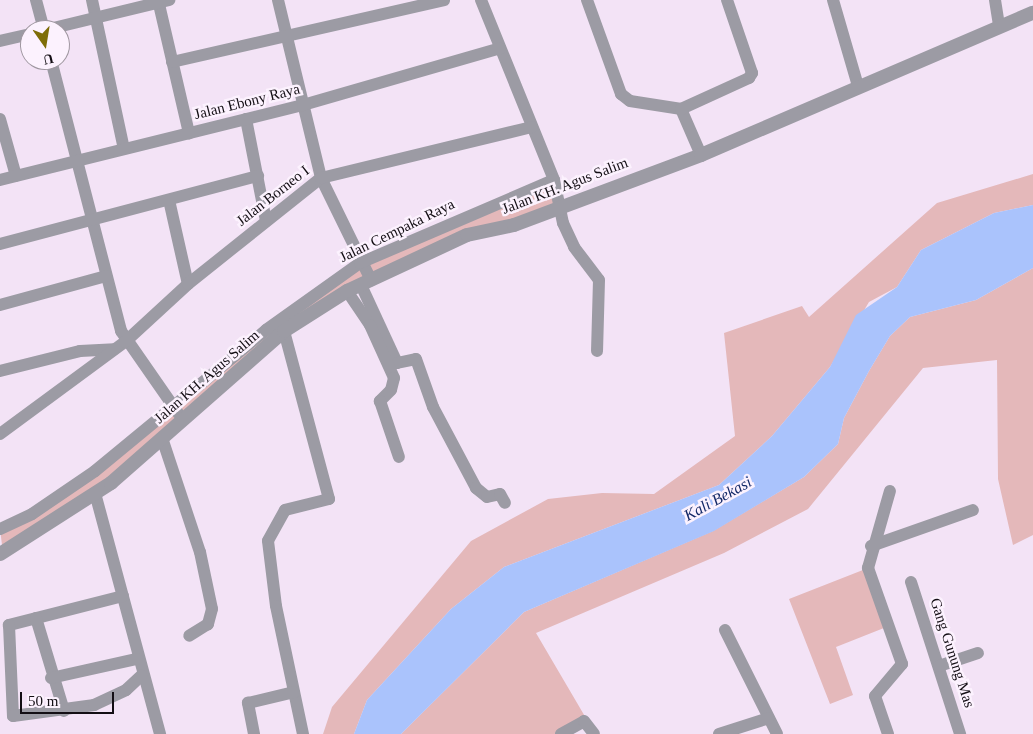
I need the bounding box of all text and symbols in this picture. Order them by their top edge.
north arrow [20,20,70,70]
text: U [42,51,55,68]
street label: Jalan Ebony Raya [192,80,302,124]
street label: Jalan KH. Agus Salim [499,154,631,218]
street label: Jalan Borneo I [233,162,313,230]
street label: Jalan Cempaka Raya [337,195,457,267]
street label: Jalan KH. Agus Salim [150,326,264,428]
water label: Kali Bekasi [681,473,755,525]
street label: Gang Gunung Mas [926,596,978,710]
scale bar [22,682,116,714]
text: 50 m [28,693,58,709]

